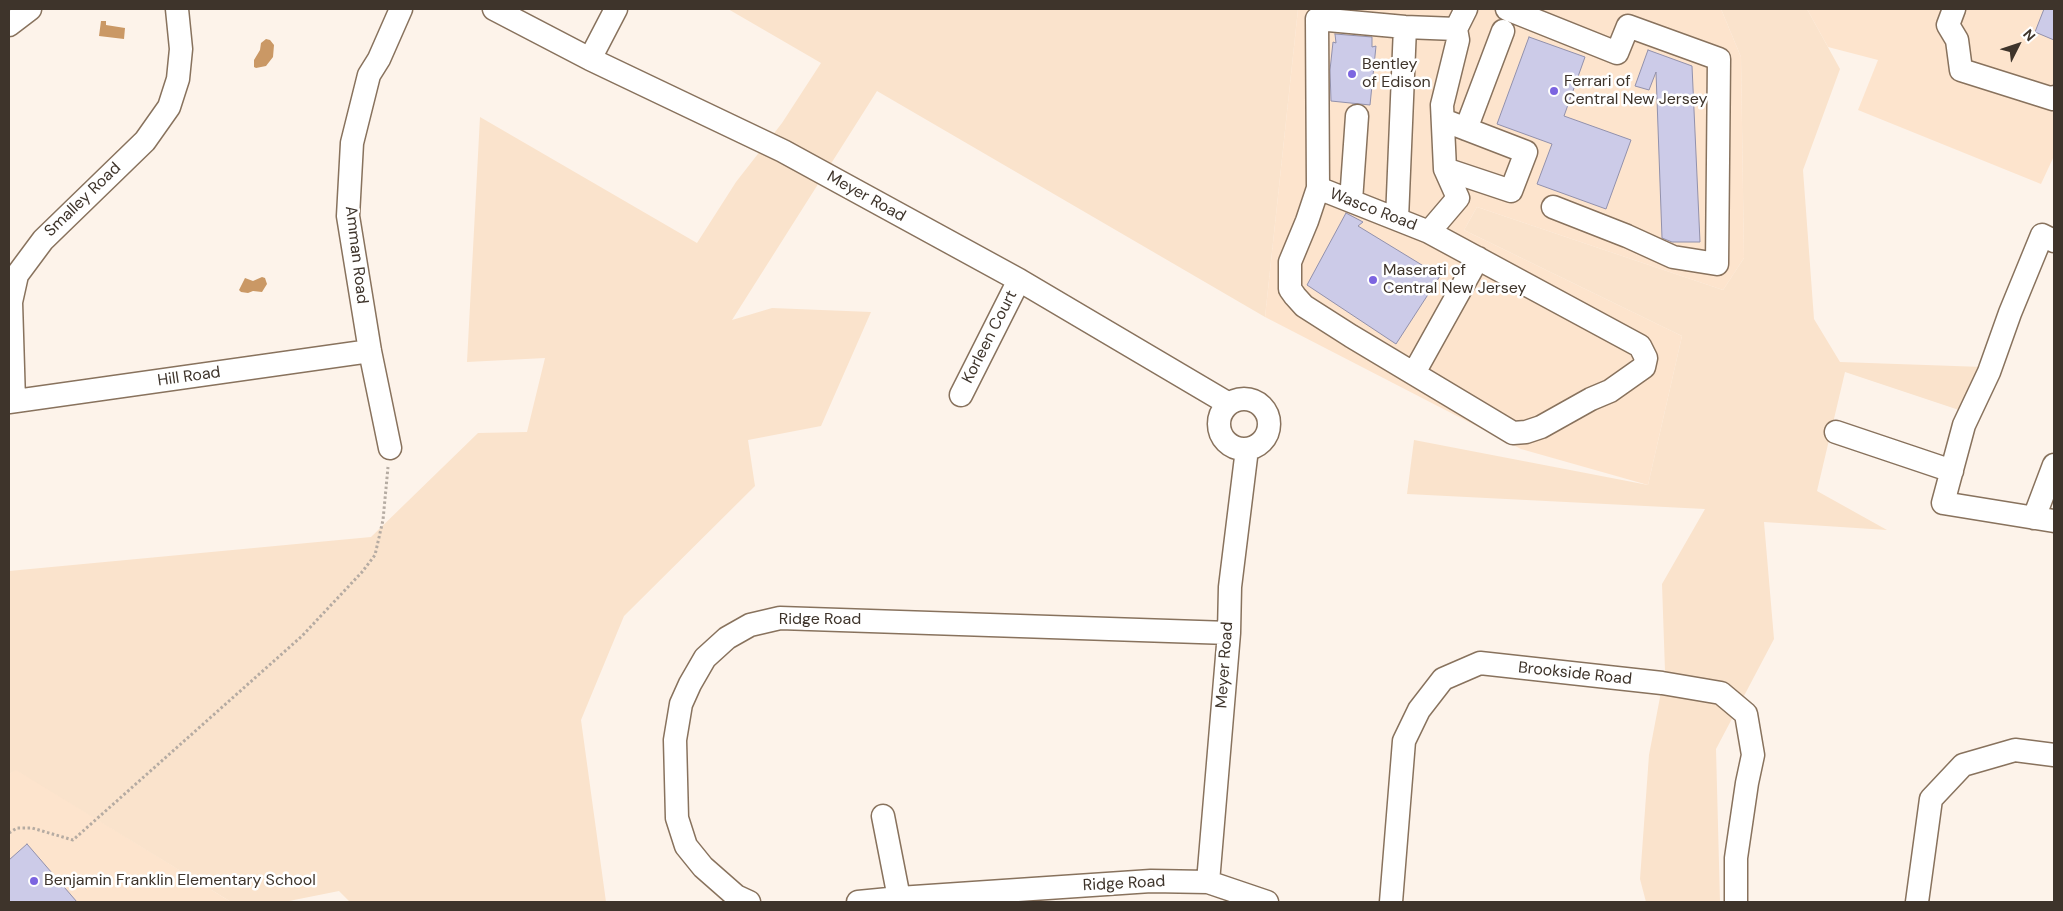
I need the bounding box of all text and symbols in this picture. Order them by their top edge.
north arrow [1993,20,2043,70]
text: N [2019,25,2039,45]
place label: Bentley of Edison [1362,55,1431,93]
marker: Bentley of Edison [1346,68,1358,80]
place label: Ferrari of Central New Jersey [1564,72,1707,110]
marker: Ferrari of Central New Jersey [1548,85,1560,97]
street label: Smalley Road [41,159,125,241]
street label: Meyer Road [823,168,909,226]
street label: Wasco Road [1327,185,1419,235]
street label: Amman Road [340,205,372,305]
place label: Maserati of Central New Jersey [1383,261,1526,299]
marker: Maserati of Central New Jersey [1367,274,1379,286]
street label: Korleen Court [958,287,1022,387]
street label: Hill Road [156,363,222,391]
street label: Ridge Road [779,610,861,630]
street label: Meyer Road [1212,621,1238,709]
street label: Brookside Road [1517,658,1633,690]
place label: Benjamin Franklin Elementary School [44,871,316,891]
street label: Ridge Road [1082,872,1166,896]
marker: Benjamin Franklin Elementary School [28,875,40,887]

